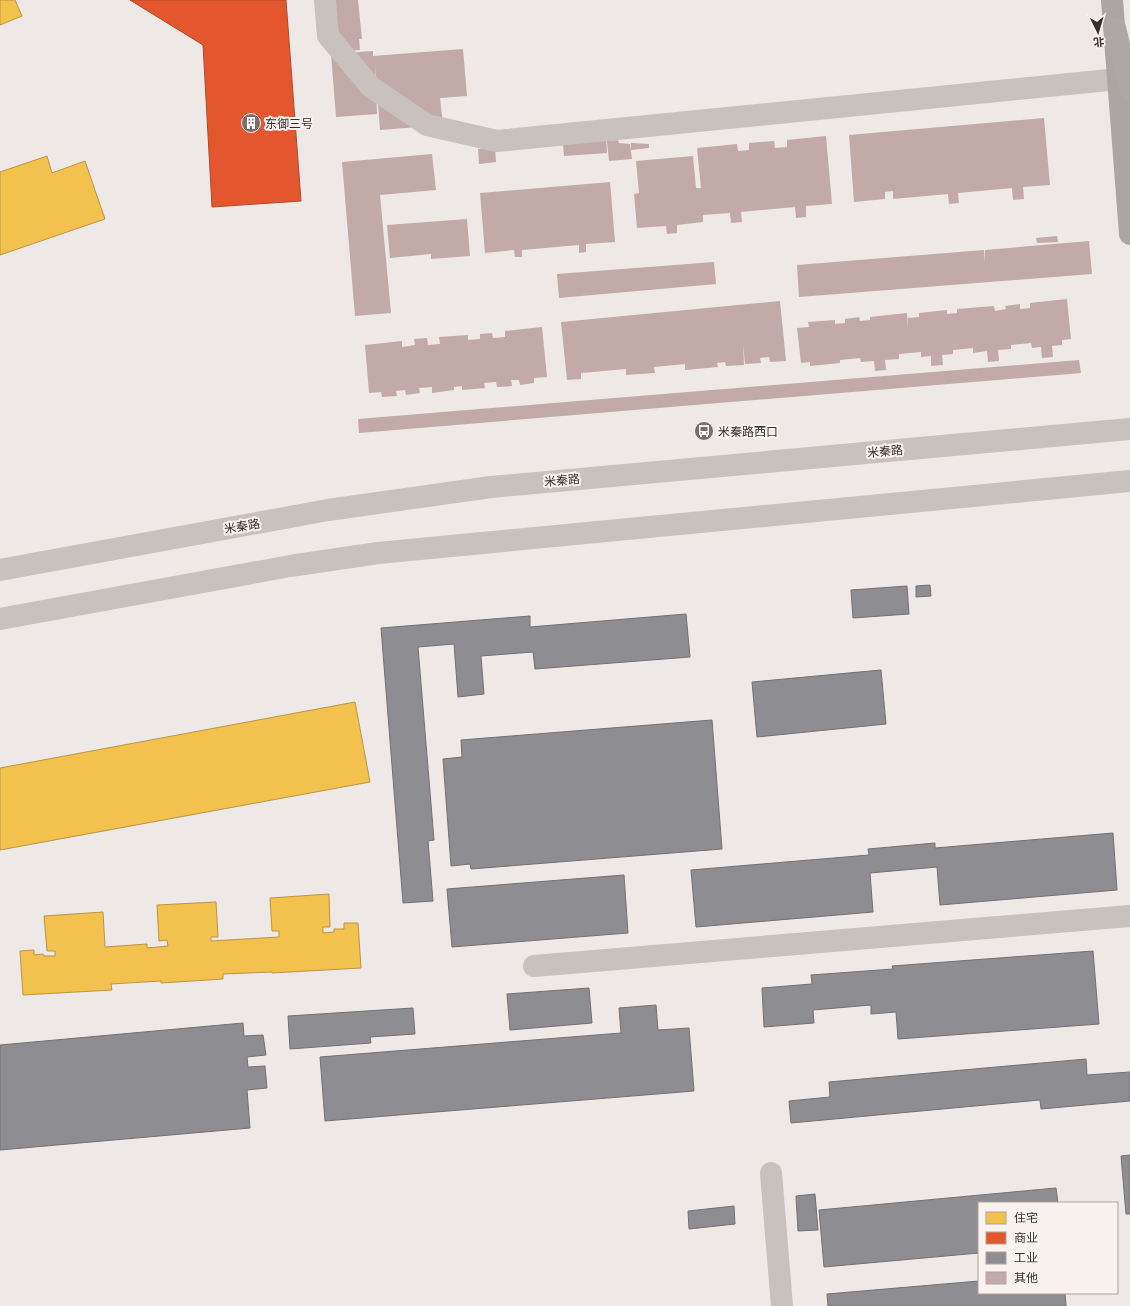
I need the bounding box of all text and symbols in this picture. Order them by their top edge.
north arrow [1078,12,1118,52]
text: 北 [1093,35,1105,50]
building icon: 东御三号 [240,112,262,134]
place label: 东御三号 [265,115,313,132]
bus stop icon: 米秦路西口 [693,420,715,442]
place label: 米秦路西口 [718,423,778,440]
street label: 米秦路 [866,441,904,461]
street label: 米秦路 [543,470,581,490]
street label: 米秦路 [223,515,261,537]
legend [978,1202,1118,1294]
text: 住宅 [1014,1209,1038,1226]
text: 商业 [1014,1229,1038,1246]
text: 工业 [1014,1249,1038,1266]
text: 其他 [1014,1269,1038,1286]

